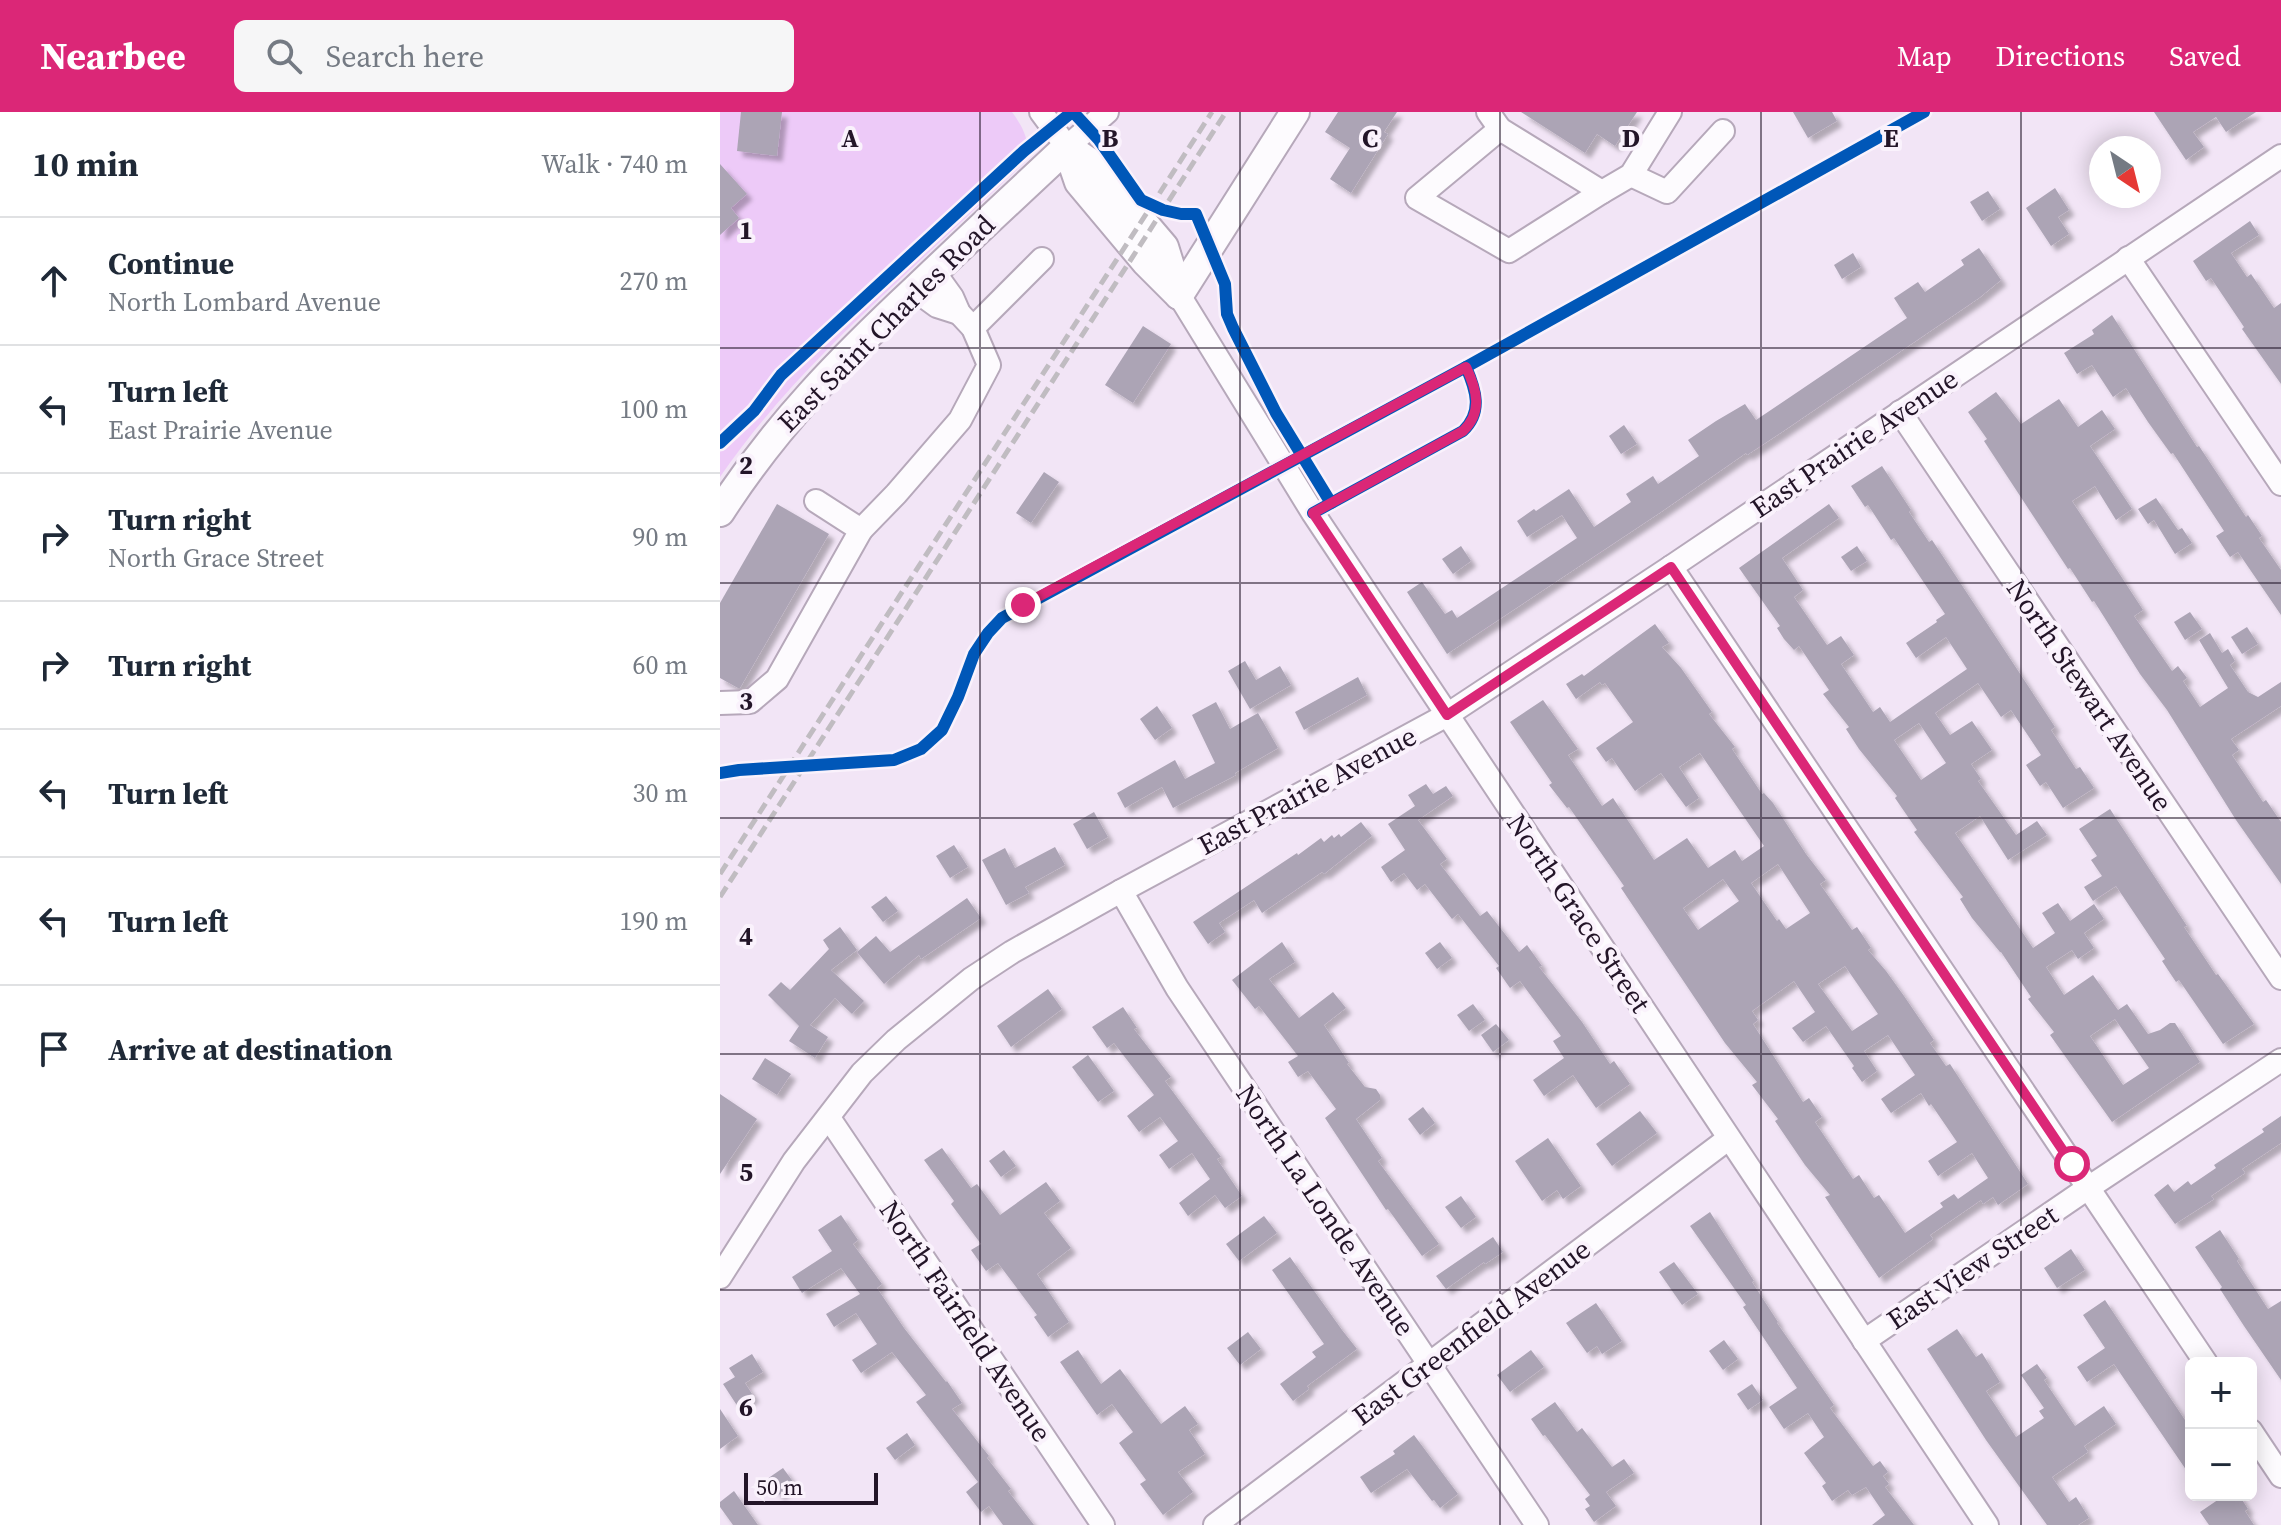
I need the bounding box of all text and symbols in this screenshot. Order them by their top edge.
search box [234,20,794,92]
text: Nearbee [40,30,186,82]
icon: search [262,34,306,78]
text: Search here [326,36,484,77]
text: Map [1897,37,1952,75]
text: Directions [1996,37,2125,75]
text: Saved [2169,37,2241,75]
text: A [841,120,859,156]
text: B [1102,120,1119,156]
text: C [1362,120,1378,156]
text: D [1622,120,1640,156]
text: E [1883,120,1899,156]
north arrow [2089,136,2161,208]
text: 10 min [32,141,139,187]
text: Walk · 740 m [541,146,688,182]
street label: East Saint Charles Road [769,206,1003,440]
text: 1 [739,212,753,248]
text: Continue [108,243,234,284]
icon: ahead [32,259,76,303]
text: 270 m [620,263,688,299]
text: North Lombard Avenue [108,284,381,320]
street label: East Prairie Avenue [1743,360,1965,526]
text: Turn left [108,371,228,412]
icon: left [32,387,76,431]
text: 100 m [620,391,688,427]
text: East Prairie Avenue [108,412,333,448]
text: 2 [739,447,753,483]
text: Turn right [108,499,251,540]
icon: right [32,515,76,559]
text: 90 m [633,519,688,555]
text: North Grace Street [108,540,324,576]
street label: North Stewart Avenue [1998,571,2182,819]
route end [1005,587,1041,623]
icon: right [32,643,76,687]
text: Turn right [108,645,251,686]
text: 60 m [633,647,688,683]
text: 3 [739,683,753,719]
street label: East Prairie Avenue [1191,716,1423,864]
icon: left [32,771,76,815]
text: Turn left [108,773,228,814]
text: 30 m [633,775,688,811]
street label: North Grace Street [1498,806,1660,1021]
icon: left [32,899,76,943]
text: Turn left [108,901,228,942]
text: 190 m [620,903,688,939]
text: 4 [739,918,753,954]
icon: arrive [32,1027,76,1071]
text: Arrive at destination [108,1029,393,1070]
street label: North La Londe Avenue [1228,1077,1424,1343]
route start [2054,1146,2090,1182]
text: 5 [739,1154,753,1190]
street label: North Fairfield Avenue [871,1193,1061,1449]
street label: East View Street [1879,1195,2066,1338]
street label: East Greenfield Avenue [1344,1230,1598,1434]
map controls [2185,1357,2257,1501]
button: + [2185,1357,2257,1429]
text: 6 [739,1389,753,1425]
button: − [2185,1429,2257,1501]
scale bar [744,1469,878,1505]
text: 50 m [756,1472,803,1502]

